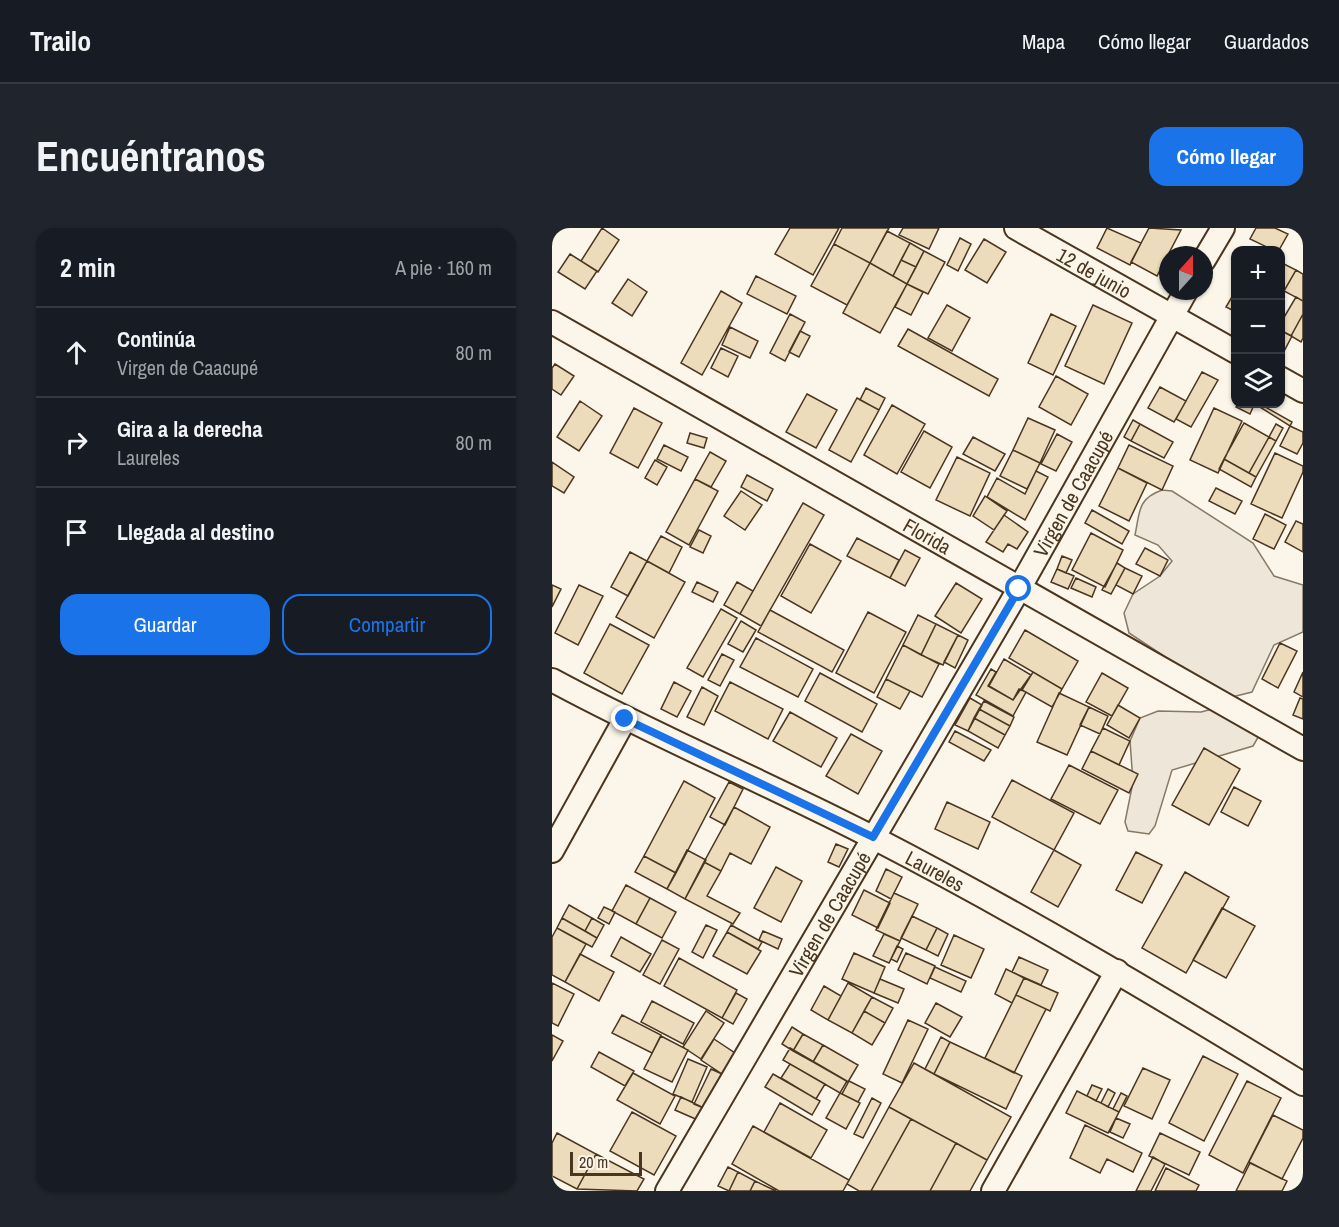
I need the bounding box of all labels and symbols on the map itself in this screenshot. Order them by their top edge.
street label: 12 de junio [1052,240,1136,304]
north arrow [1159,246,1213,300]
street label: Virgen de Caacupé [1026,425,1119,562]
street label: Florida [899,511,956,560]
route start [1005,575,1031,601]
route end [611,705,637,731]
street label: Laureles [901,844,969,897]
street label: Virgen de Caacupé [782,846,876,982]
scale bar [570,1149,642,1176]

